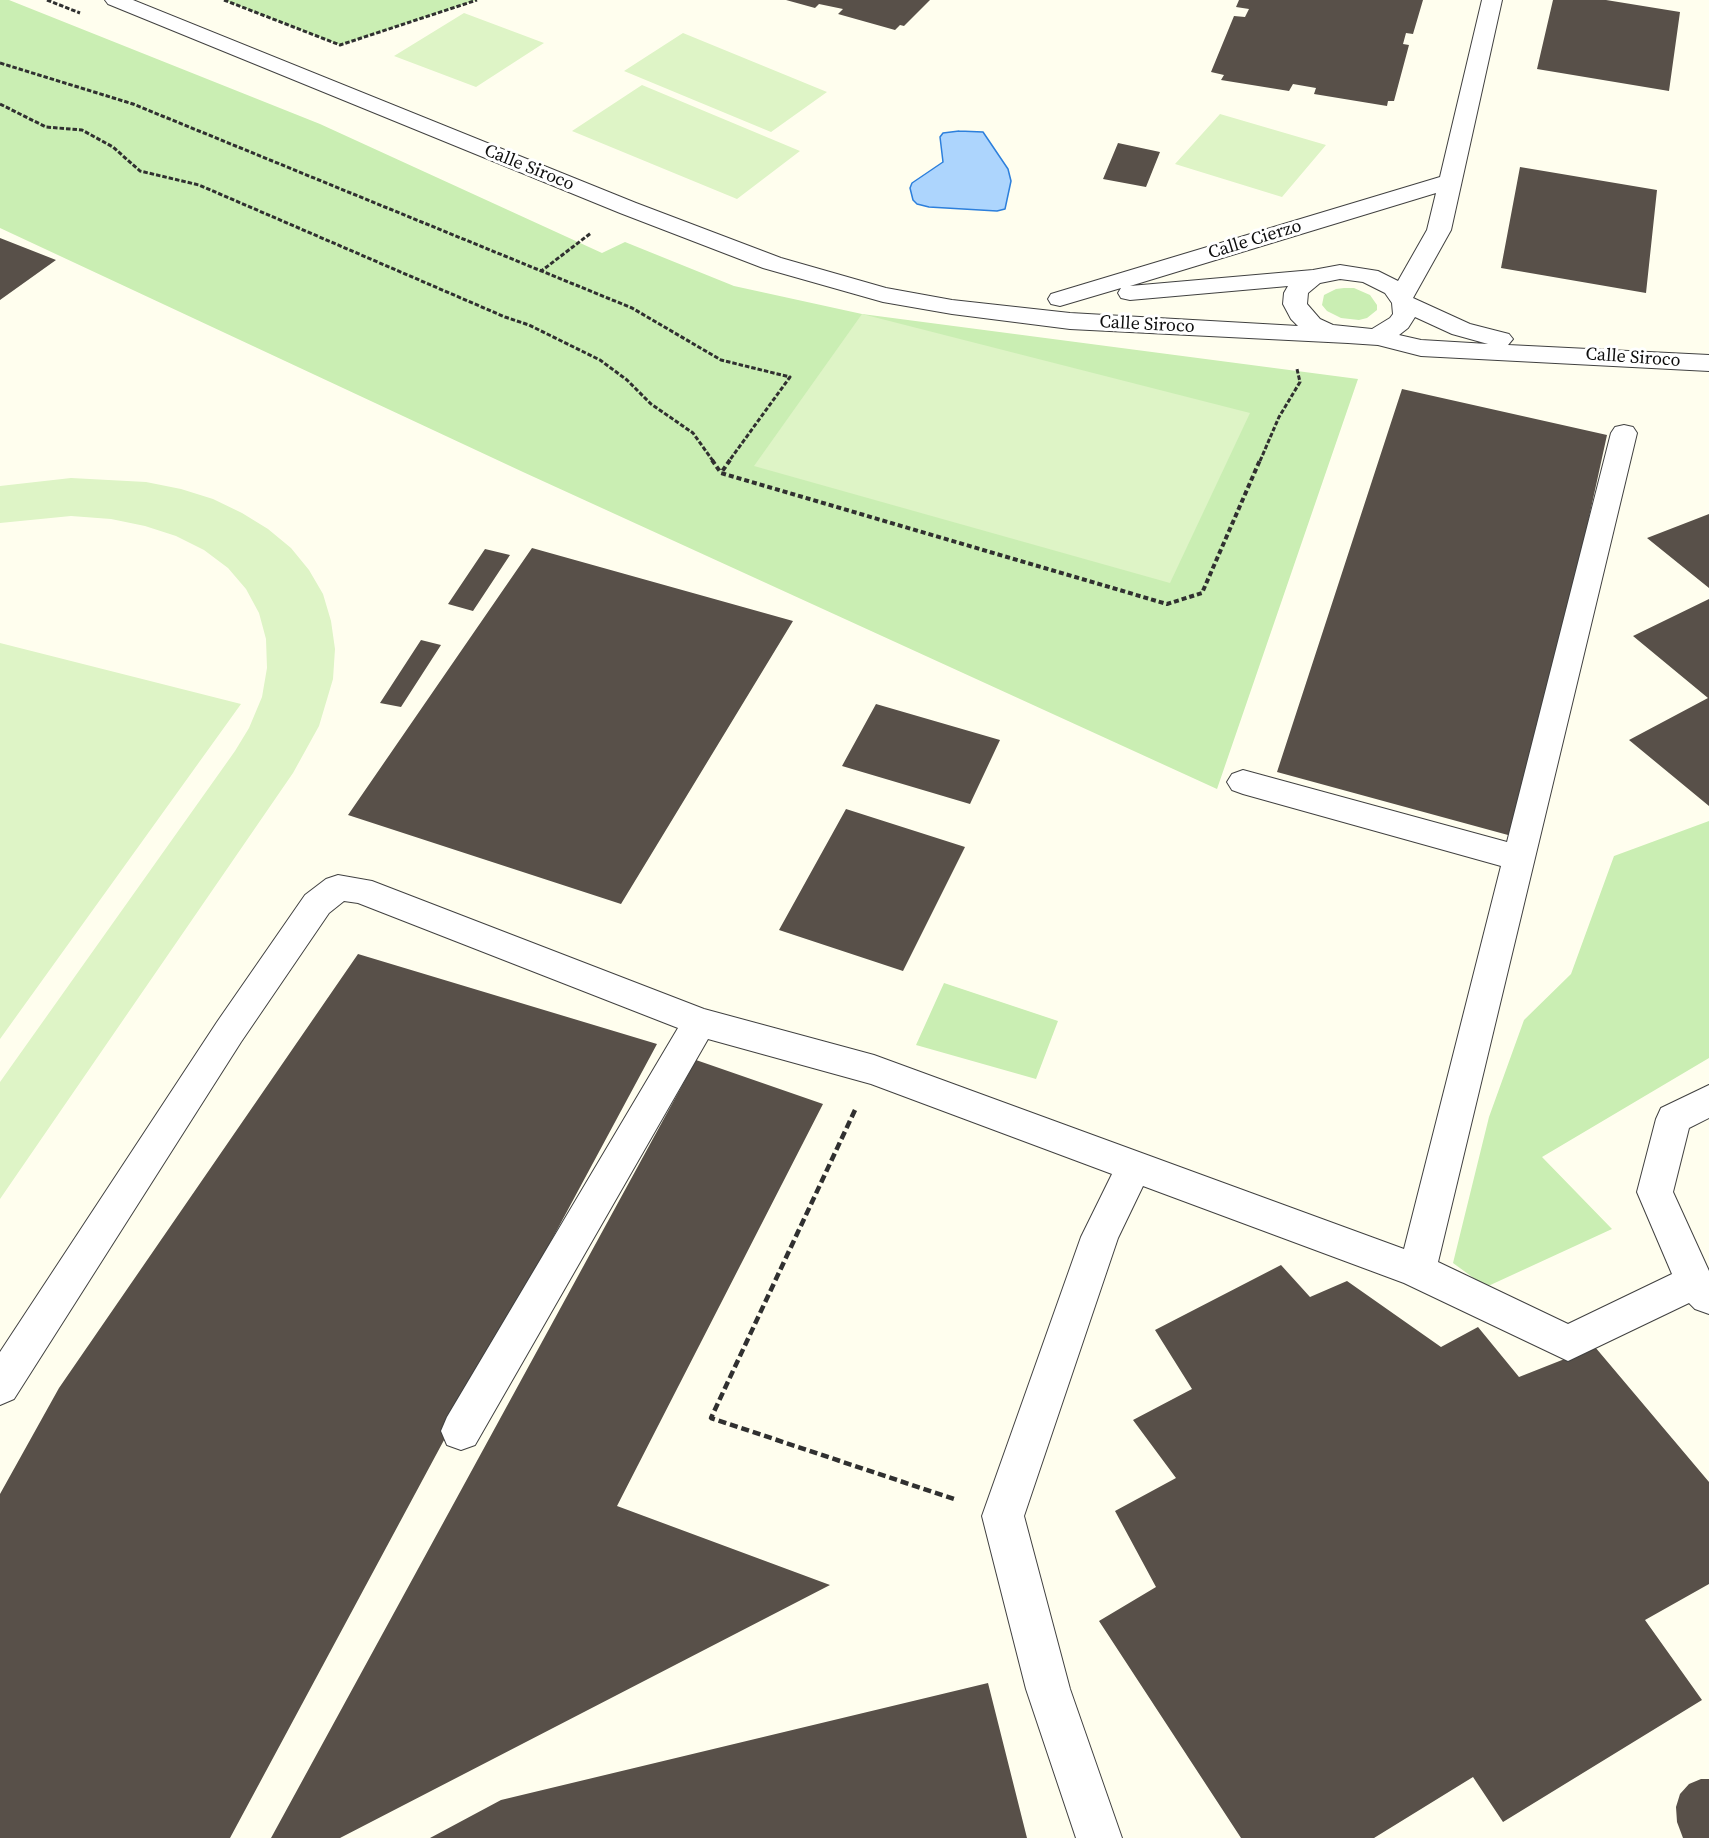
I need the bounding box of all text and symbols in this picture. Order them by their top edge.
street label: Calle Siroco [481,140,577,196]
street label: Calle Cierzo [1206,216,1304,264]
street label: Calle Siroco [1099,312,1195,338]
street label: Calle Siroco [1585,344,1681,372]

